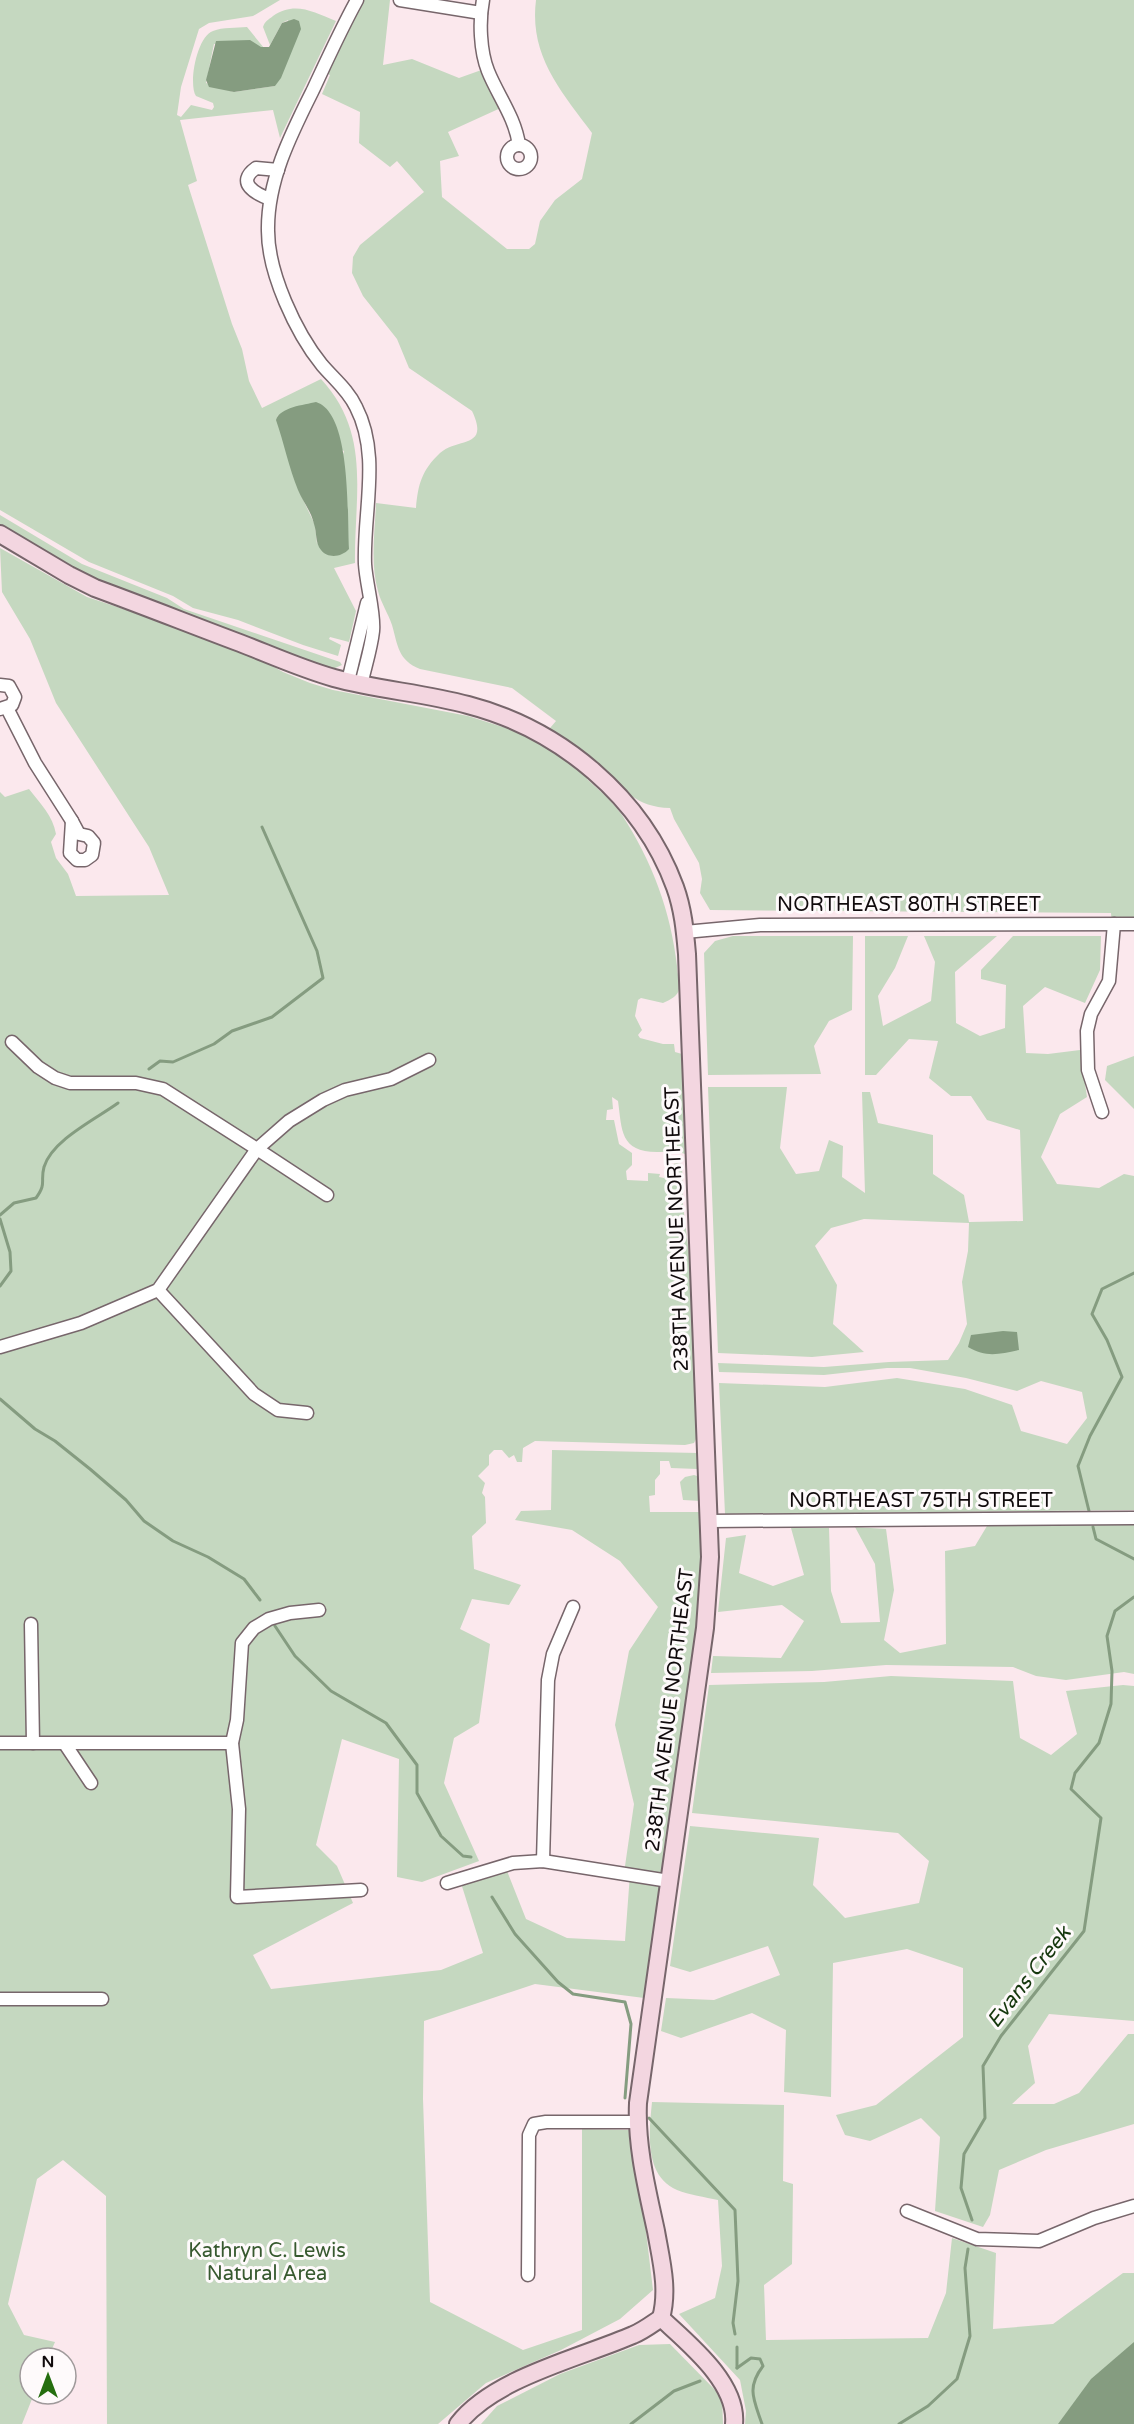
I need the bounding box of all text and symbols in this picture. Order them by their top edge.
street label: NORTHEAST 80TH STREET [777,893,1041,917]
street label: 238TH AVENUE NORTHEAST [660,1086,694,1372]
street label: NORTHEAST 75TH STREET [789,1489,1053,1513]
street label: 238TH AVENUE NORTHEAST [641,1567,699,1853]
water label: Evans Creek [982,1920,1077,2033]
park label: Kathryn C. Lewis Natural Area [188,2239,346,2286]
north arrow [18,2346,78,2406]
text: N [42,2352,54,2372]

